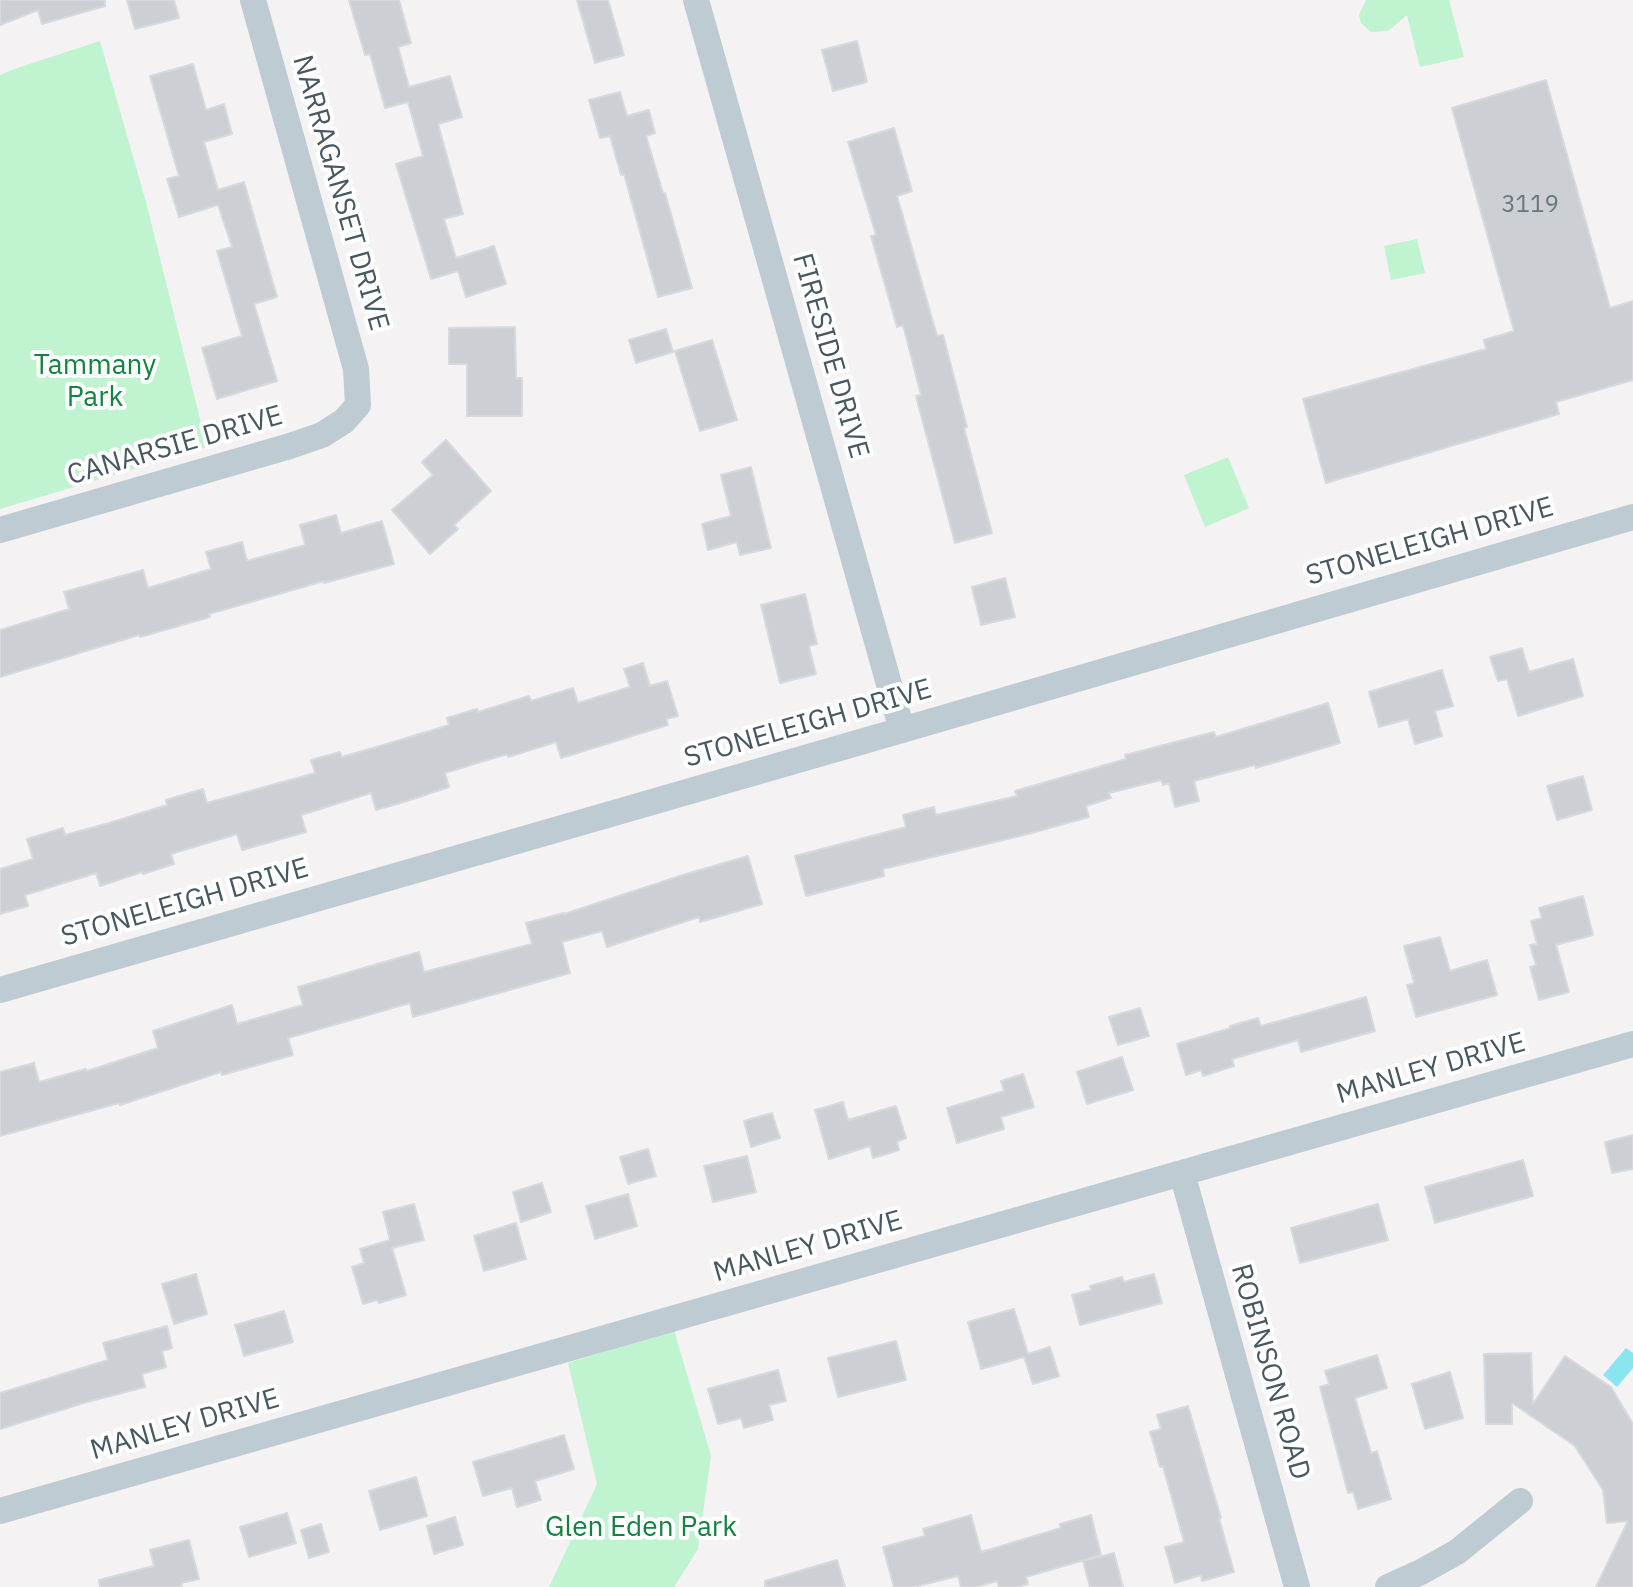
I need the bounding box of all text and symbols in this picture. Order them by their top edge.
street label: NARRAGANSET DRIVE [285,51,395,335]
house number: 3119 [1501,191,1559,219]
street label: FIRESIDE DRIVE [785,250,875,462]
park label: Tammany Park [34,349,156,415]
street label: CANARSIE DRIVE [63,399,287,493]
street label: STONELEIGH DRIVE [1302,491,1558,593]
street label: STONELEIGH DRIVE [680,673,936,775]
street label: STONELEIGH DRIVE [57,852,313,954]
street label: MANLEY DRIVE [1333,1026,1529,1112]
street label: MANLEY DRIVE [710,1204,906,1290]
street label: ROBINSON ROAD [1223,1260,1317,1484]
street label: MANLEY DRIVE [87,1382,283,1468]
park label: Glen Eden Park [545,1511,737,1545]

